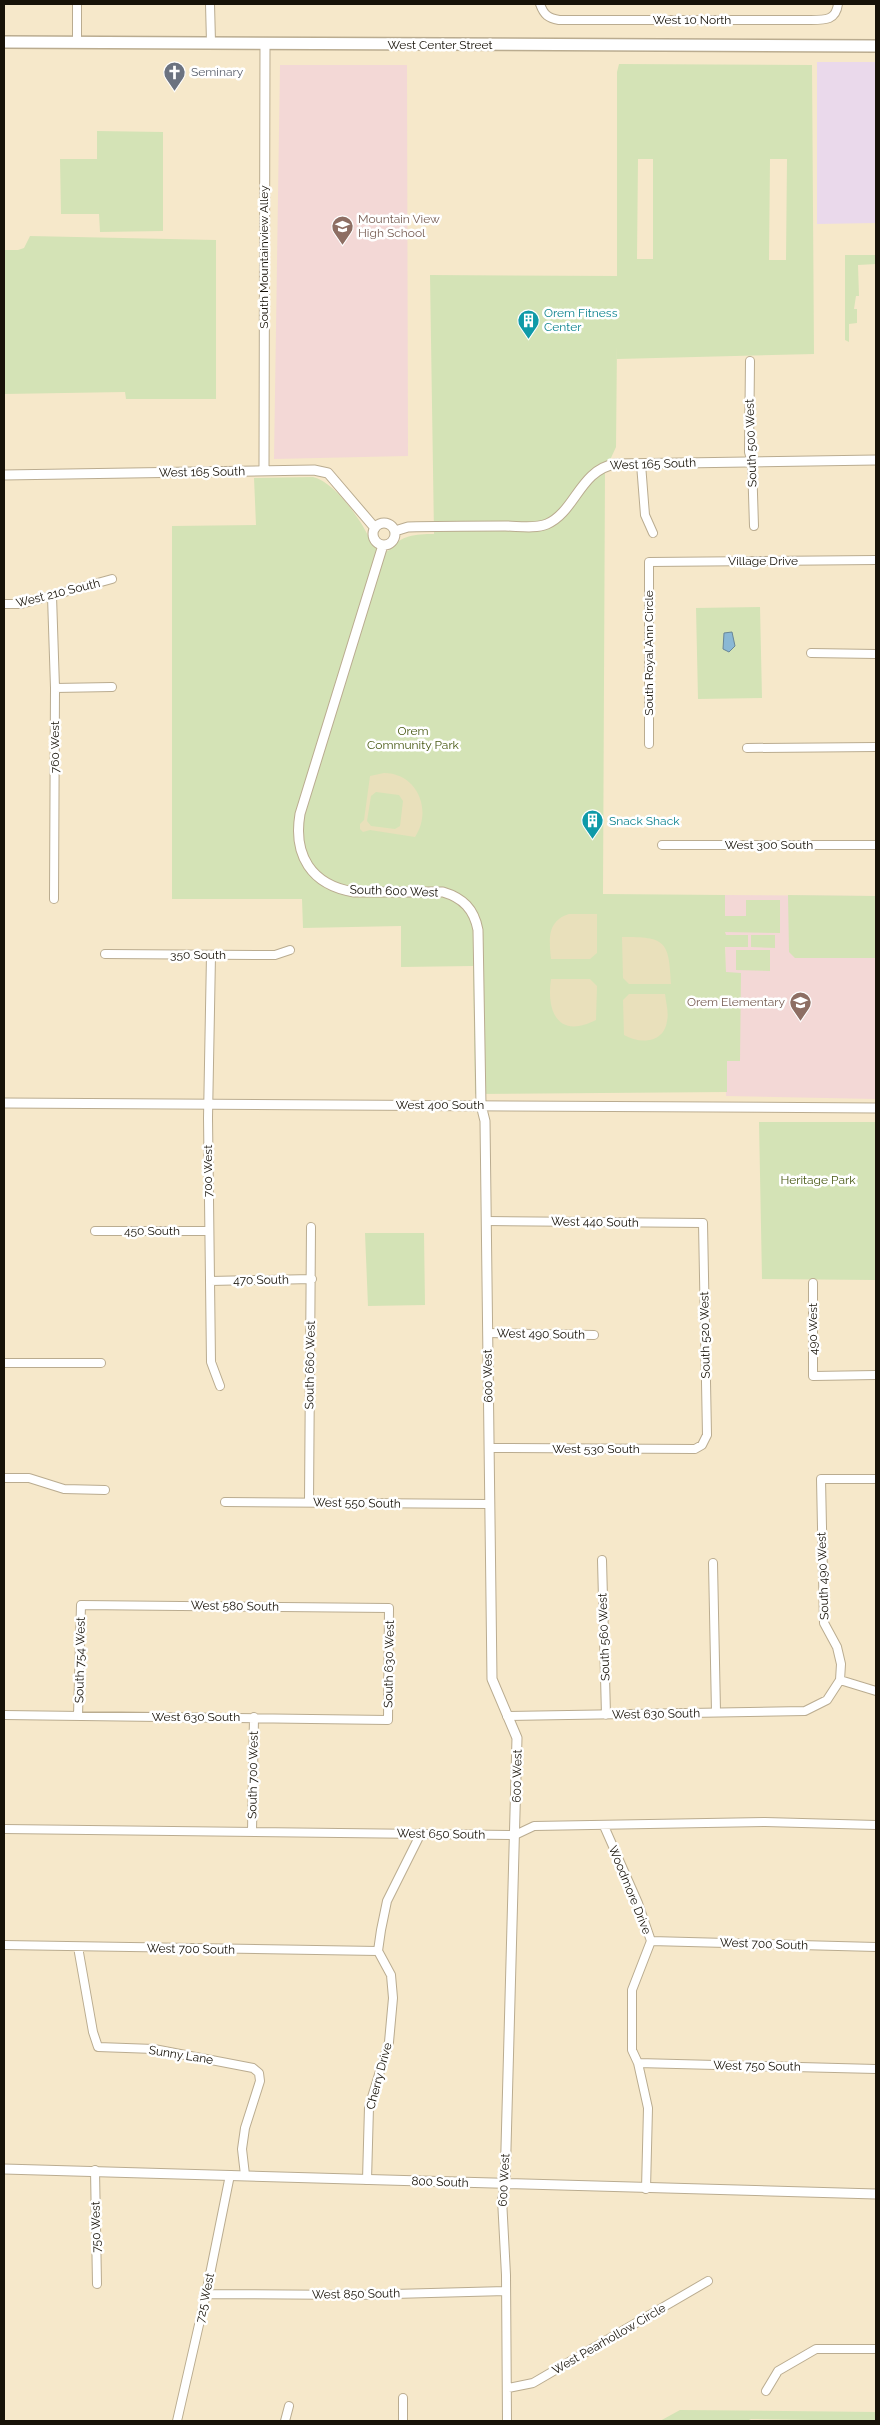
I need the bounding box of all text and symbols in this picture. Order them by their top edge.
street label: West 10 North [653,13,731,27]
street label: West Center Street [387,38,493,52]
church icon: Seminary [163,60,187,91]
place label: Seminary [191,65,244,79]
street label: South Mountainview Alley [257,185,271,329]
place label: Mountain View High School [358,212,440,240]
school or university icon: Mountain View High School [330,214,354,245]
place label: Orem Fitness Center [544,306,618,334]
building icon: Orem Fitness Center [516,308,540,339]
street label: South 500 West [742,399,760,487]
street label: West 165 South [610,455,696,473]
street label: West 165 South [159,464,245,480]
street label: Village Drive [728,554,798,568]
street label: West 210 South [15,576,101,610]
street label: South Royal Ann Circle [642,590,656,716]
street label: 760 West [48,721,62,773]
park label: Orem Community Park [367,724,460,752]
building icon: Snack Shack [581,809,605,840]
place label: Snack Shack [609,814,680,828]
street label: West 300 South [725,838,813,852]
street label: South 600 West [349,882,439,900]
street label: 350 South [170,948,226,962]
school or university icon: Orem Elementary [789,990,813,1021]
place label: Orem Elementary [687,995,785,1009]
street label: West 400 South [396,1098,484,1112]
street label: 700 West [201,1145,215,1197]
park label: Heritage Park [780,1173,856,1187]
street label: West 440 South [551,1214,639,1230]
street label: 450 South [124,1224,180,1238]
street label: 470 South [233,1273,289,1287]
street label: South 520 West [697,1291,713,1379]
street label: 490 West [806,1303,820,1355]
street label: South 660 West [302,1321,318,1409]
street label: West 490 South [497,1326,585,1342]
street label: 600 West [481,1349,495,1403]
street label: West 530 South [552,1442,640,1456]
street label: West 550 South [313,1495,401,1511]
street label: South 490 West [814,1532,832,1620]
street label: South 560 West [595,1593,613,1681]
street label: West 580 South [191,1598,279,1614]
street label: South 754 West [72,1617,88,1703]
street label: South 630 West [381,1620,397,1708]
street label: West 630 South [612,1706,700,1722]
street label: West 630 South [152,1710,240,1724]
street label: South 700 West [245,1731,261,1819]
street label: 600 West [510,1749,524,1803]
street label: West 650 South [397,1826,485,1842]
street label: Woodmore Drive [606,1844,654,1936]
street label: West 700 South [720,1935,808,1953]
street label: West 700 South [147,1941,235,1957]
street label: Cherry Drive [363,2041,395,2111]
street label: Sunny Lane [148,2043,214,2067]
street label: West 750 South [713,2058,801,2074]
street label: 600 West [496,2153,512,2207]
street label: 800 South [411,2174,469,2190]
street label: 750 West [89,2201,103,2253]
street label: 725 West [193,2272,217,2324]
street label: West 850 South [312,2286,400,2302]
street label: West Pearhollow Circle [550,2301,668,2377]

